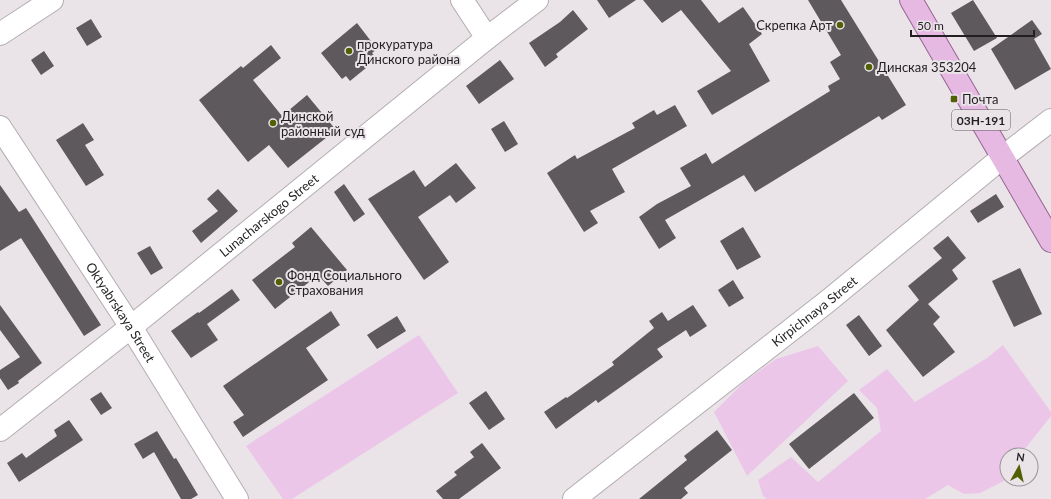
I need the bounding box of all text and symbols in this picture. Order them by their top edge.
scale bar [911,12,1034,38]
place label: Скрепка Арт [756,17,832,33]
text: 50 m [917,18,944,33]
marker: Скрепка Арт [835,20,845,30]
place label: прокуратура Динского района [357,36,460,67]
marker: прокуратура Динского района [344,46,354,56]
place label: Динская 353204 [877,59,977,75]
marker: Динская 353204 [864,62,874,72]
place label: Почта [962,91,998,107]
marker: Почта [949,94,959,104]
place label: Динской районный суд [281,108,365,139]
road number: 03Н-191 [952,110,1010,130]
marker: Динской районный суд [268,118,278,128]
street label: Lunacharskogo Street [216,170,322,260]
street label: Oktyabrskaya Street [83,259,159,365]
place label: Фонд Социального Страхования [287,267,402,298]
street label: Kirpichnaya Street [768,272,861,350]
marker: Фонд Социального Страхования [274,277,284,287]
north arrow [999,447,1039,487]
text: N [1015,450,1026,464]

